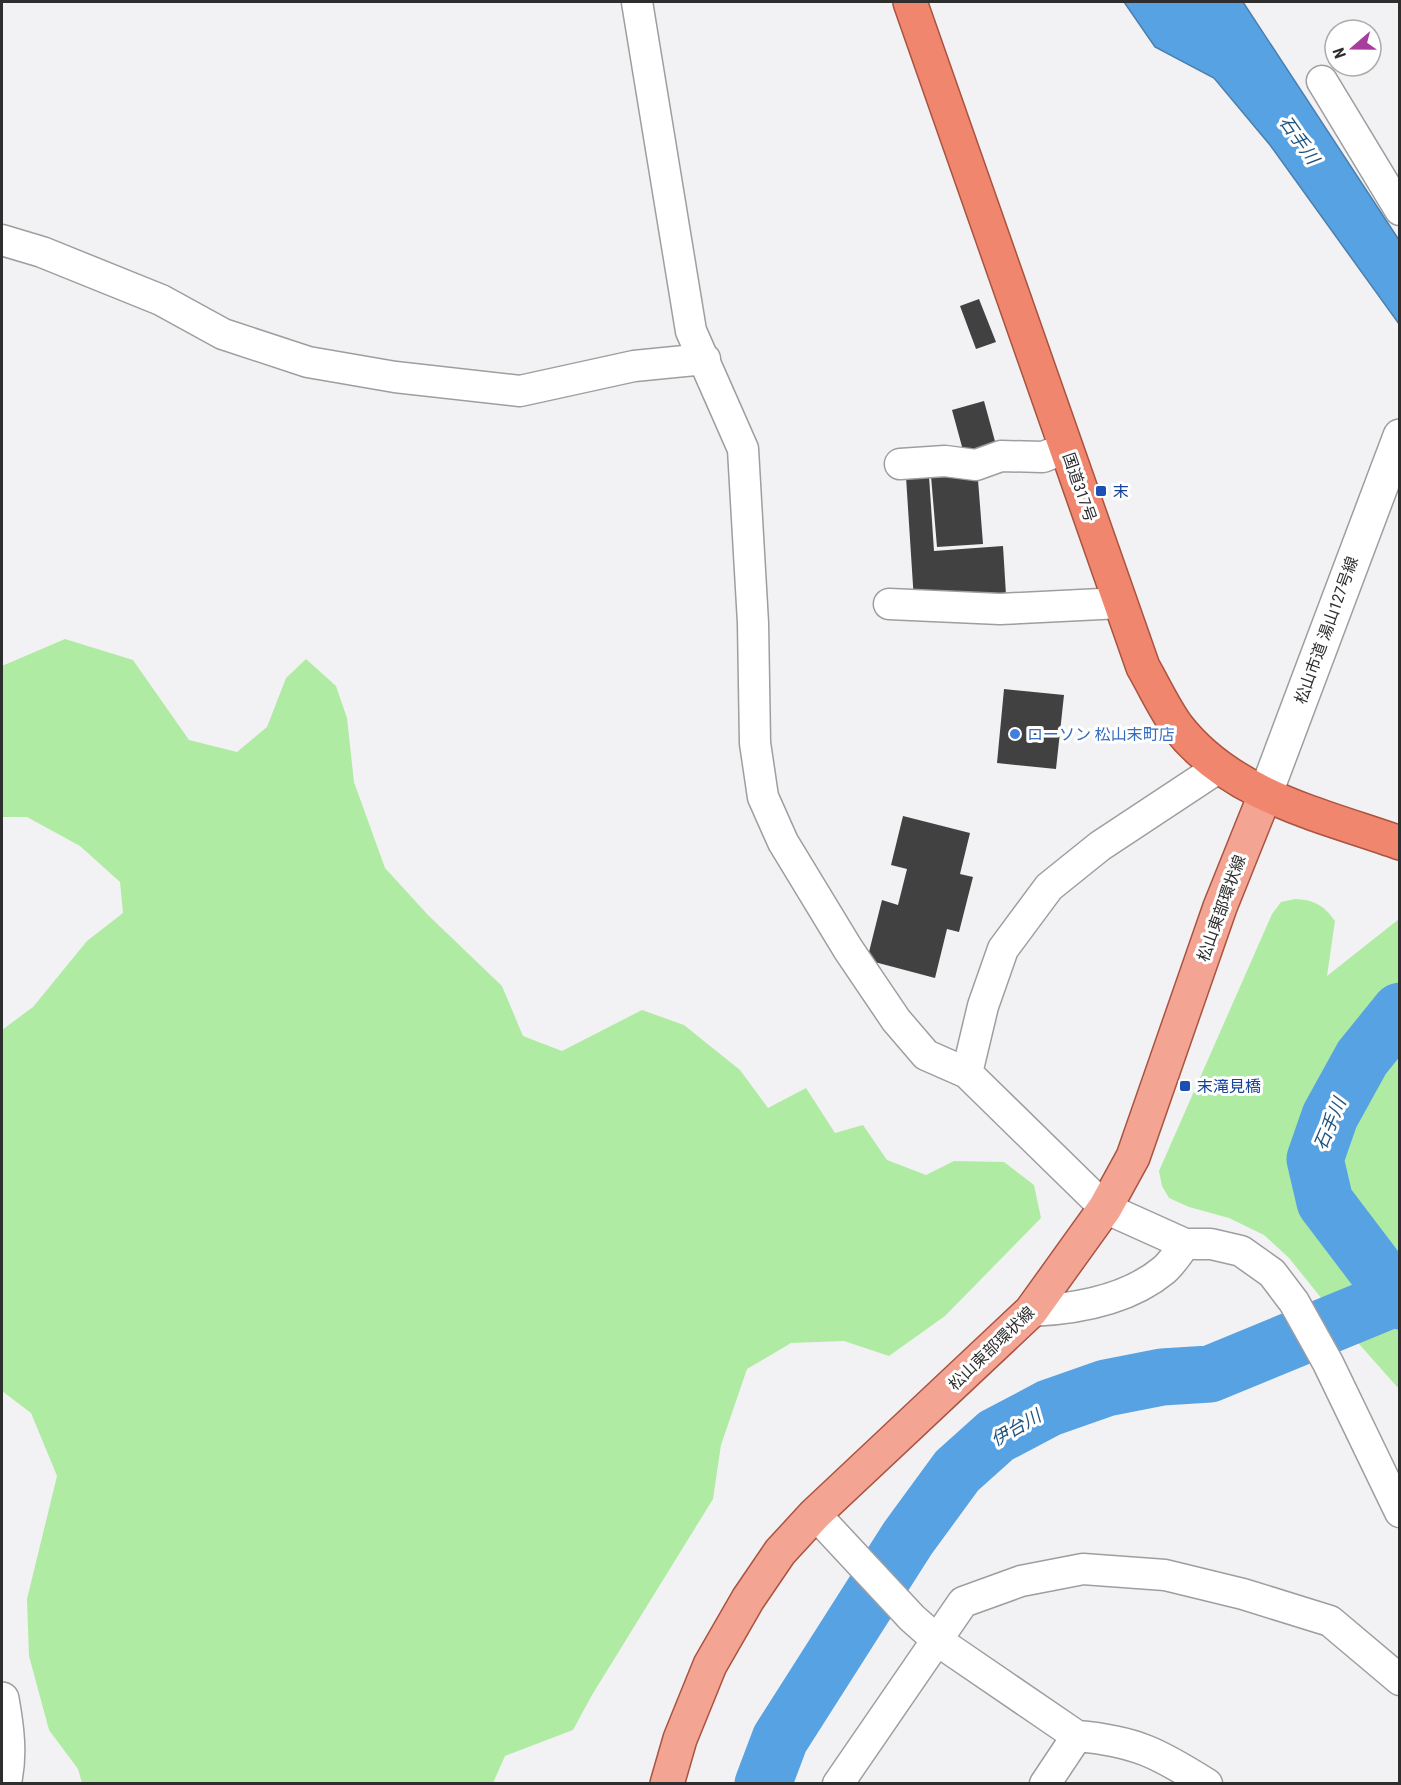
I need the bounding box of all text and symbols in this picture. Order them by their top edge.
north arrow [1323,18,1383,78]
text: N [1329,45,1350,61]
water label: 石手川 [1275,112,1325,169]
street label: 国道317号 [1059,450,1100,524]
place label: 末 [1113,482,1129,501]
marker: 末 [1094,484,1108,498]
street label: 松山市道 湯山127号線 [1291,554,1362,706]
place label: ローソン 松山末町店 [1027,725,1175,744]
marker: ローソン 松山末町店 [1008,727,1022,741]
street label: 松山東部環状線 [1193,852,1250,964]
place label: 末滝見橋 [1197,1077,1261,1096]
marker: 末滝見橋 [1178,1079,1192,1093]
water label: 石手川 [1309,1093,1351,1153]
street label: 松山東部環状線 [944,1303,1038,1394]
water label: 伊台川 [987,1404,1046,1450]

